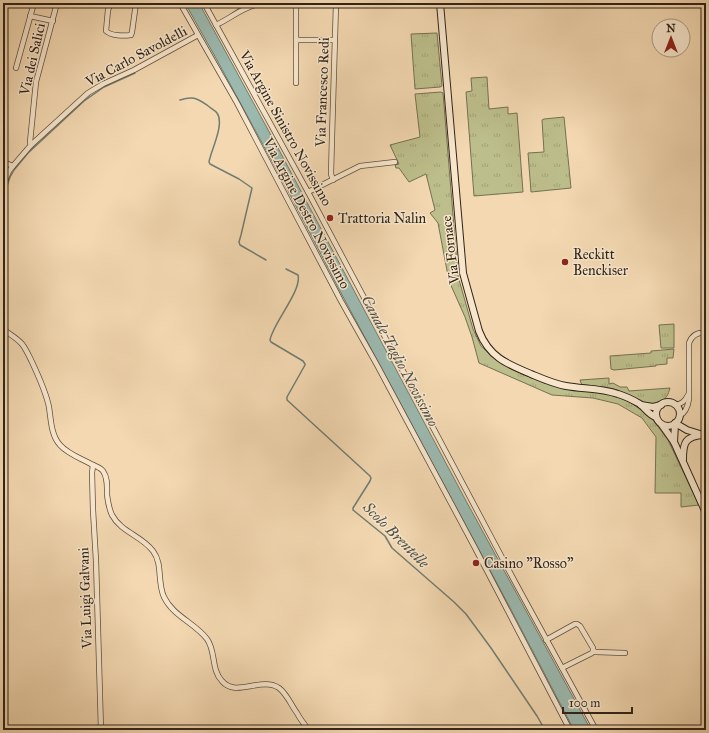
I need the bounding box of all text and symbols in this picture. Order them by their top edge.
north arrow [651,18,691,58]
street label: Via dei Salici [16,21,49,98]
street label: Via Carlo Savoldelli [82,22,190,91]
text: N [666,22,676,35]
street label: Via Francesco Redi [312,37,333,148]
street label: Via Argine Sinistro Novissimo [235,47,335,209]
street label: Via Argine Destro Novissimo [259,134,354,292]
place label: Trattoria Nalin [338,210,427,227]
marker: Trattoria Nalin [325,213,335,223]
street label: Via Fornace [438,215,463,286]
place label: Reckitt Benckiser [573,246,629,279]
marker: Reckitt Benckiser [560,257,570,267]
water label: Canale Taglio Novissimo [358,292,442,430]
water label: Scolo Brentelle [359,498,433,572]
street label: Via Luigi Galvani [75,547,96,650]
place label: Casino "Rosso" [484,555,574,572]
marker: Casino "Rosso" [471,558,481,568]
scale bar [563,689,632,715]
text: 100 m [569,696,600,710]

